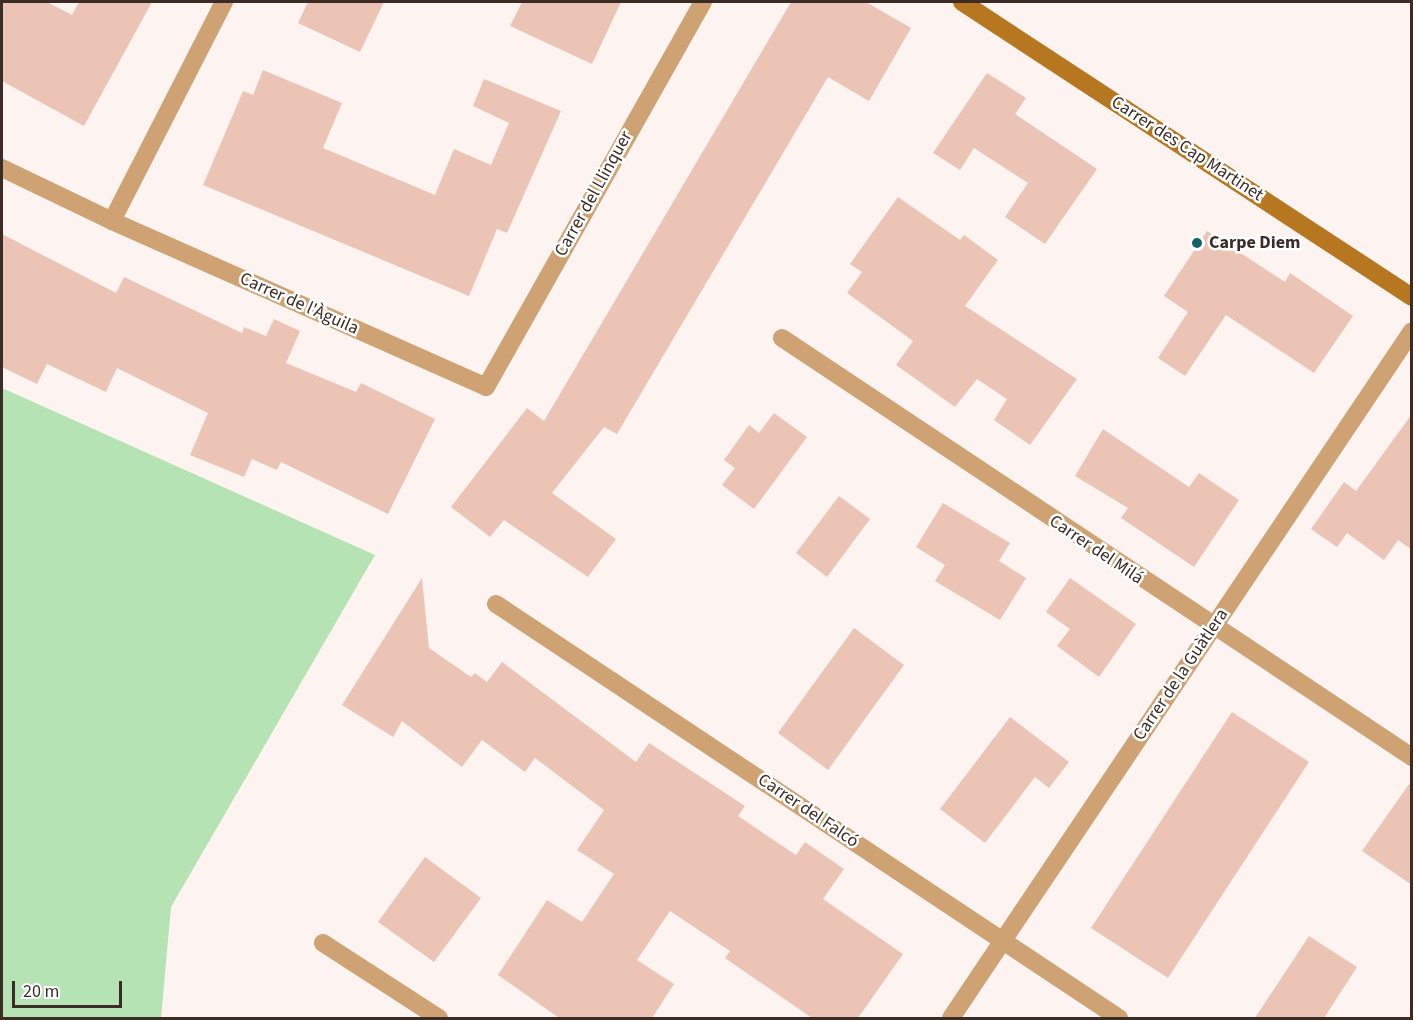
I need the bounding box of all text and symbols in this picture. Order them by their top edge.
street label: Carrer des Cap Martinet [1107,92,1267,206]
street label: Carrer del Llinquer [551,127,637,261]
place label: Carpe Diem [1209,232,1301,254]
marker: Carpe Diem [1190,236,1204,250]
street label: Carrer de l'Àguila [236,268,362,340]
street label: Carrer del Milá [1045,511,1147,589]
street label: Carrer de la Guàtlera [1129,605,1233,745]
street label: Carrer del Falcó [753,769,863,853]
scale bar [15,969,124,1007]
text: 20 m [23,979,59,1004]

